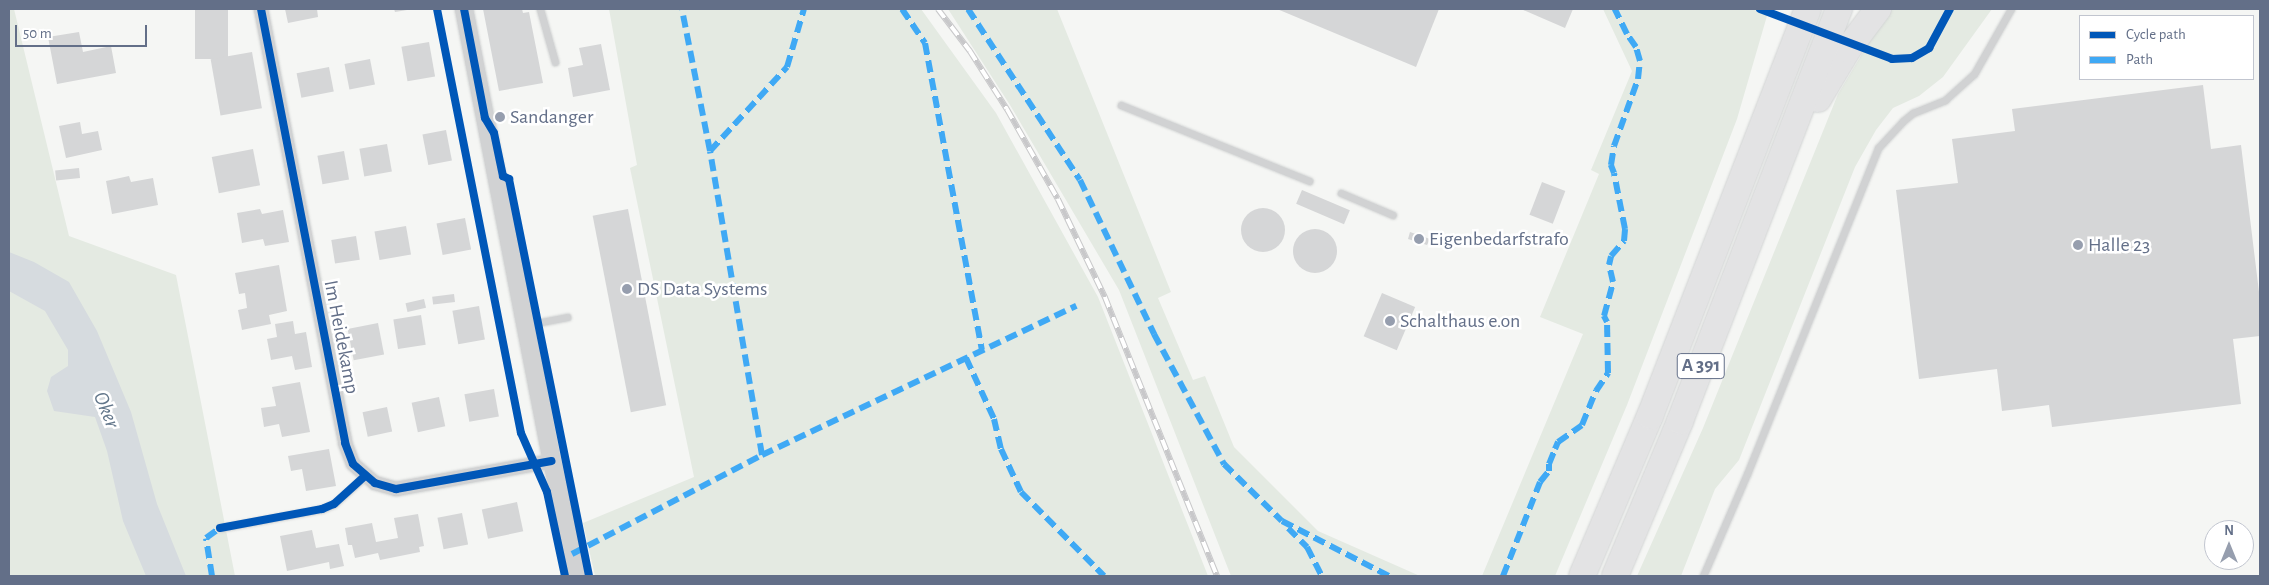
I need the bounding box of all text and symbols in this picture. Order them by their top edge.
scale bar [18,15,150,47]
legend [2079,15,2254,80]
text: 50 m [23,26,52,41]
text: Cycle path [2126,27,2186,42]
text: Path [2126,52,2153,67]
place label: Sandanger [510,105,594,129]
marker: Sandanger [494,111,506,123]
place label: Eigenbedarfstrafo [1429,227,1569,251]
marker: Eigenbedarfstrafo [1413,233,1425,245]
place label: Halle 23 [2088,233,2150,257]
marker: Halle 23 [2072,239,2084,251]
place label: DS Data Systems [637,277,767,301]
street label: Im Heidekamp [318,278,364,396]
marker: DS Data Systems [621,283,633,295]
place label: Schalthaus e.on [1400,309,1520,333]
marker: Schalthaus e.on [1384,315,1396,327]
road number: A 391 [1676,350,1726,382]
water label: Oker [87,388,125,432]
north arrow [2204,520,2254,570]
text: N [2224,524,2234,538]

